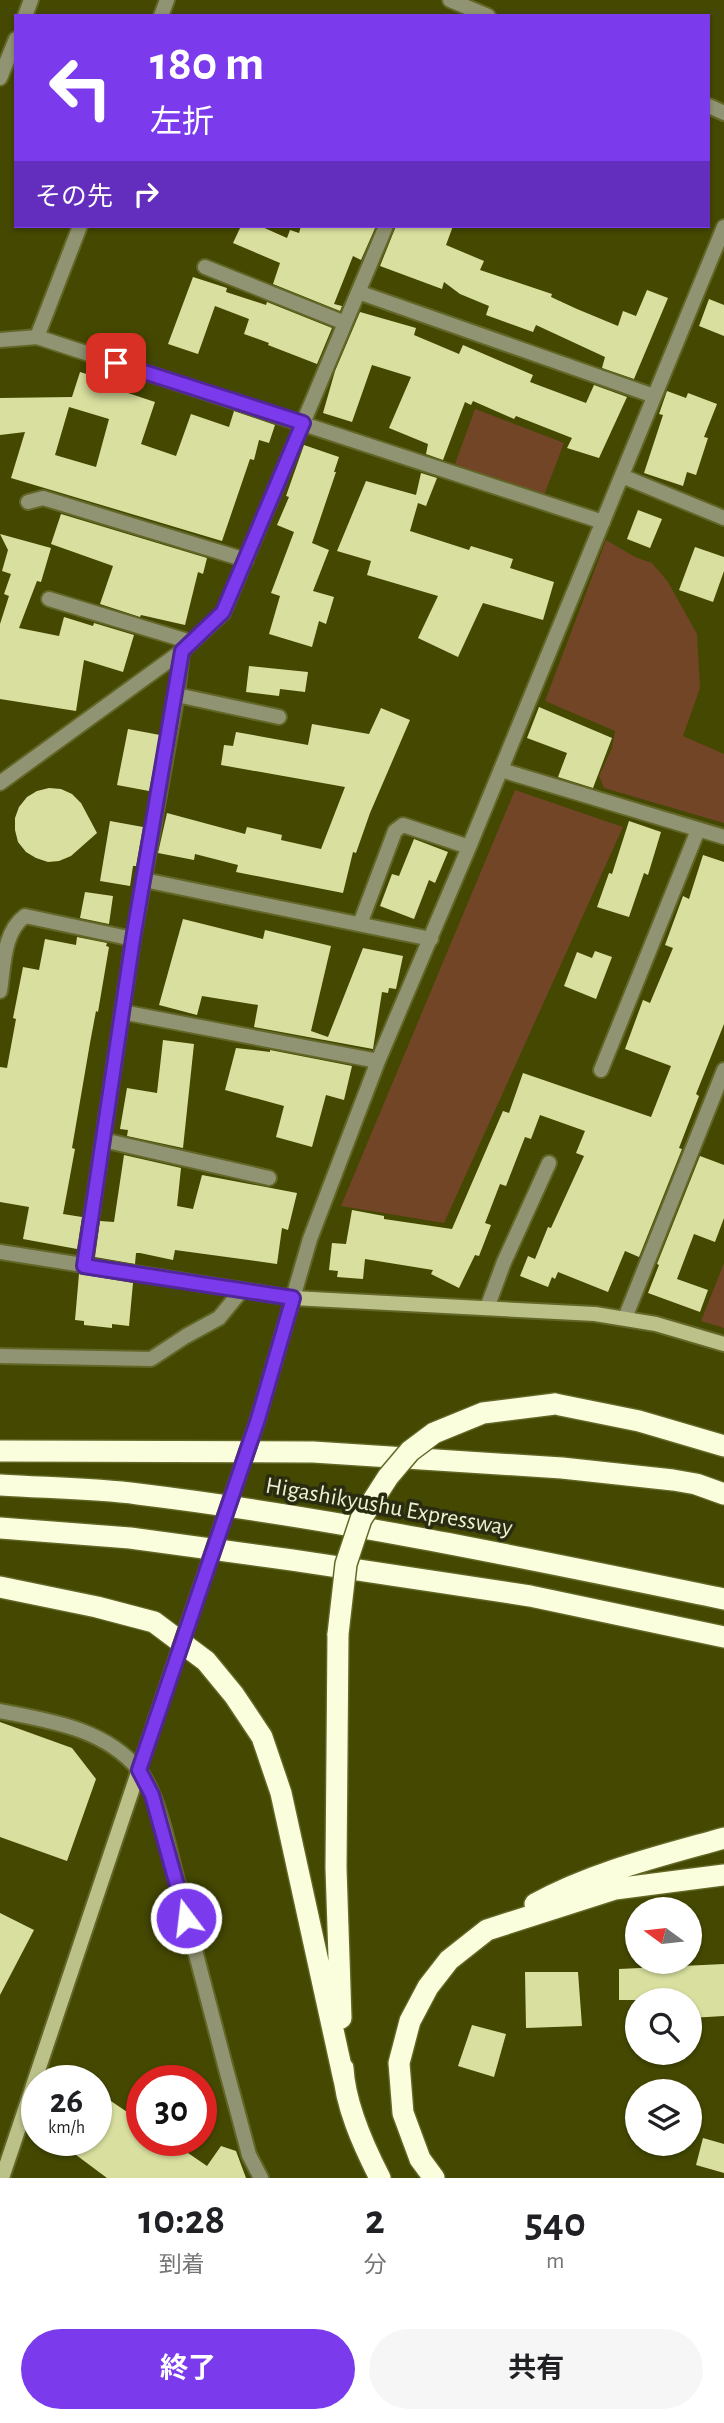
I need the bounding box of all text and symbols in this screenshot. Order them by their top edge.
text: 180 m [150,40,264,89]
icon: left [35,42,126,133]
text: 左折 [150,106,214,138]
icon: right [127,175,165,213]
text: その先 [35,184,113,210]
pin [86,333,146,393]
icon: arrive [97,344,135,382]
street label: Higashikyushu Expressway [264,1473,514,1541]
position arrow [149,1881,223,1955]
north arrow [625,1897,702,1974]
map controls [625,1897,702,2156]
button: search [625,1988,702,2065]
speed limit sign: 30 [126,2065,217,2156]
button: layers [625,2079,702,2156]
text: 26 [50,2084,83,2119]
text: km/h [48,2119,85,2137]
text: 10:28 [138,2199,225,2241]
text: 2 [365,2199,385,2241]
text: 540 [525,2202,586,2244]
text: m [546,2250,564,2273]
text: 到着 [159,2254,205,2277]
text: 分 [363,2254,386,2277]
button: 終了 [21,2329,355,2409]
button: 共有 [369,2329,703,2409]

